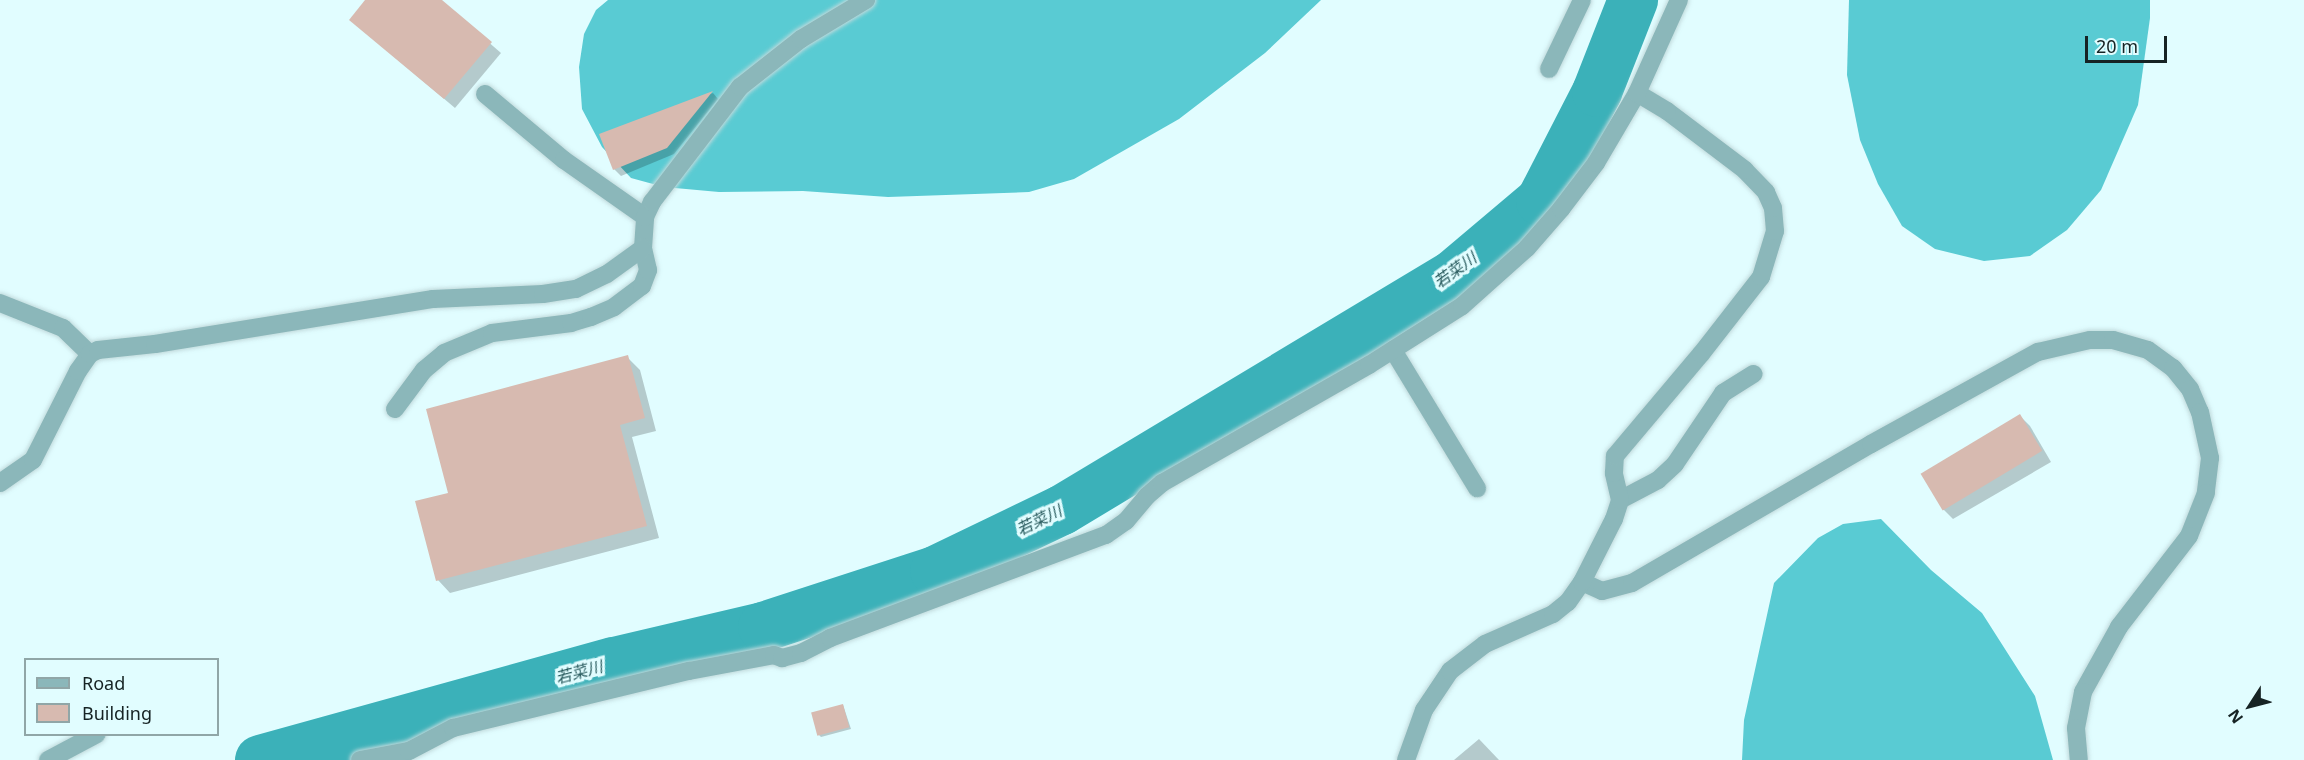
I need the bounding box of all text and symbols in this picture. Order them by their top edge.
scale bar [2088,24,2170,62]
text: 20 m [2096,34,2138,58]
water label: 若菜川 [1430,248,1480,292]
water label: 若菜川 [1013,501,1065,539]
water label: 若菜川 [553,657,605,687]
legend [24,658,219,736]
text: Road [82,671,125,695]
north arrow [2220,676,2280,736]
text: Building [82,701,152,725]
text: N [2223,705,2248,728]

